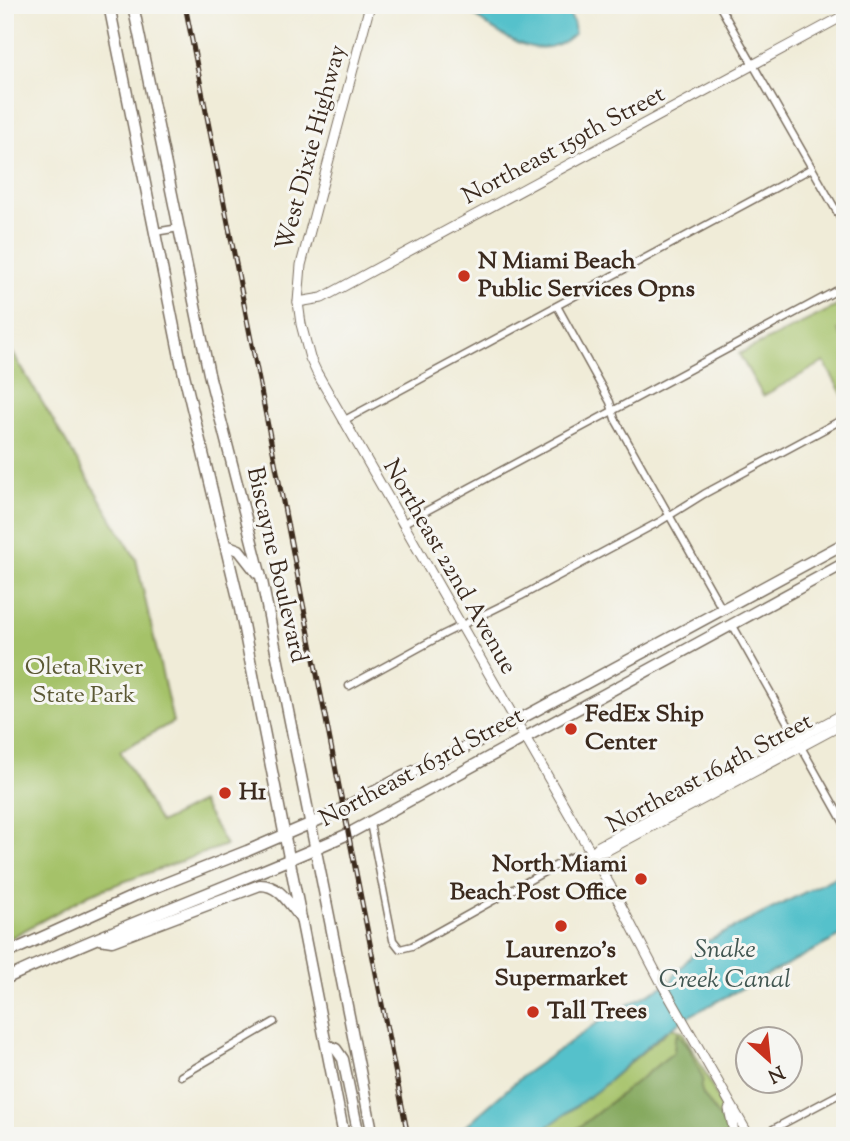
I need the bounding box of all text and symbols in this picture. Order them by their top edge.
street label: West Dixie Highway [268,41,356,255]
street label: Northeast 159th Street [457,78,671,214]
place label: N Miami Beach Public Services Opns [478,245,695,307]
marker: N Miami Beach Public Services Opns [456,268,472,284]
street label: Northeast 22nd Avenue [373,453,525,681]
street label: Biscayne Boulevard [237,464,315,667]
park label: Oleta River State Park [25,651,143,713]
place label: FedEx Ship Center [585,698,704,760]
street label: Northeast 163rd Street [314,700,530,836]
street label: Northeast 164th Street [601,705,819,843]
marker: FedEx Ship Center [563,721,579,737]
place label: H1 [239,776,267,810]
marker: H1 [217,785,233,801]
place label: North Miami Beach Post Office [450,848,627,910]
marker: North Miami Beach Post Office [633,871,649,887]
marker: Laurenzo's Supermarket [553,918,569,934]
water label: Snake Creek Canal [659,932,791,999]
place label: Laurenzo's Supermarket [495,934,628,996]
place label: Tall Trees [547,995,647,1029]
marker: Tall Trees [525,1004,541,1020]
north arrow [734,1026,804,1096]
text: N [763,1057,788,1088]

